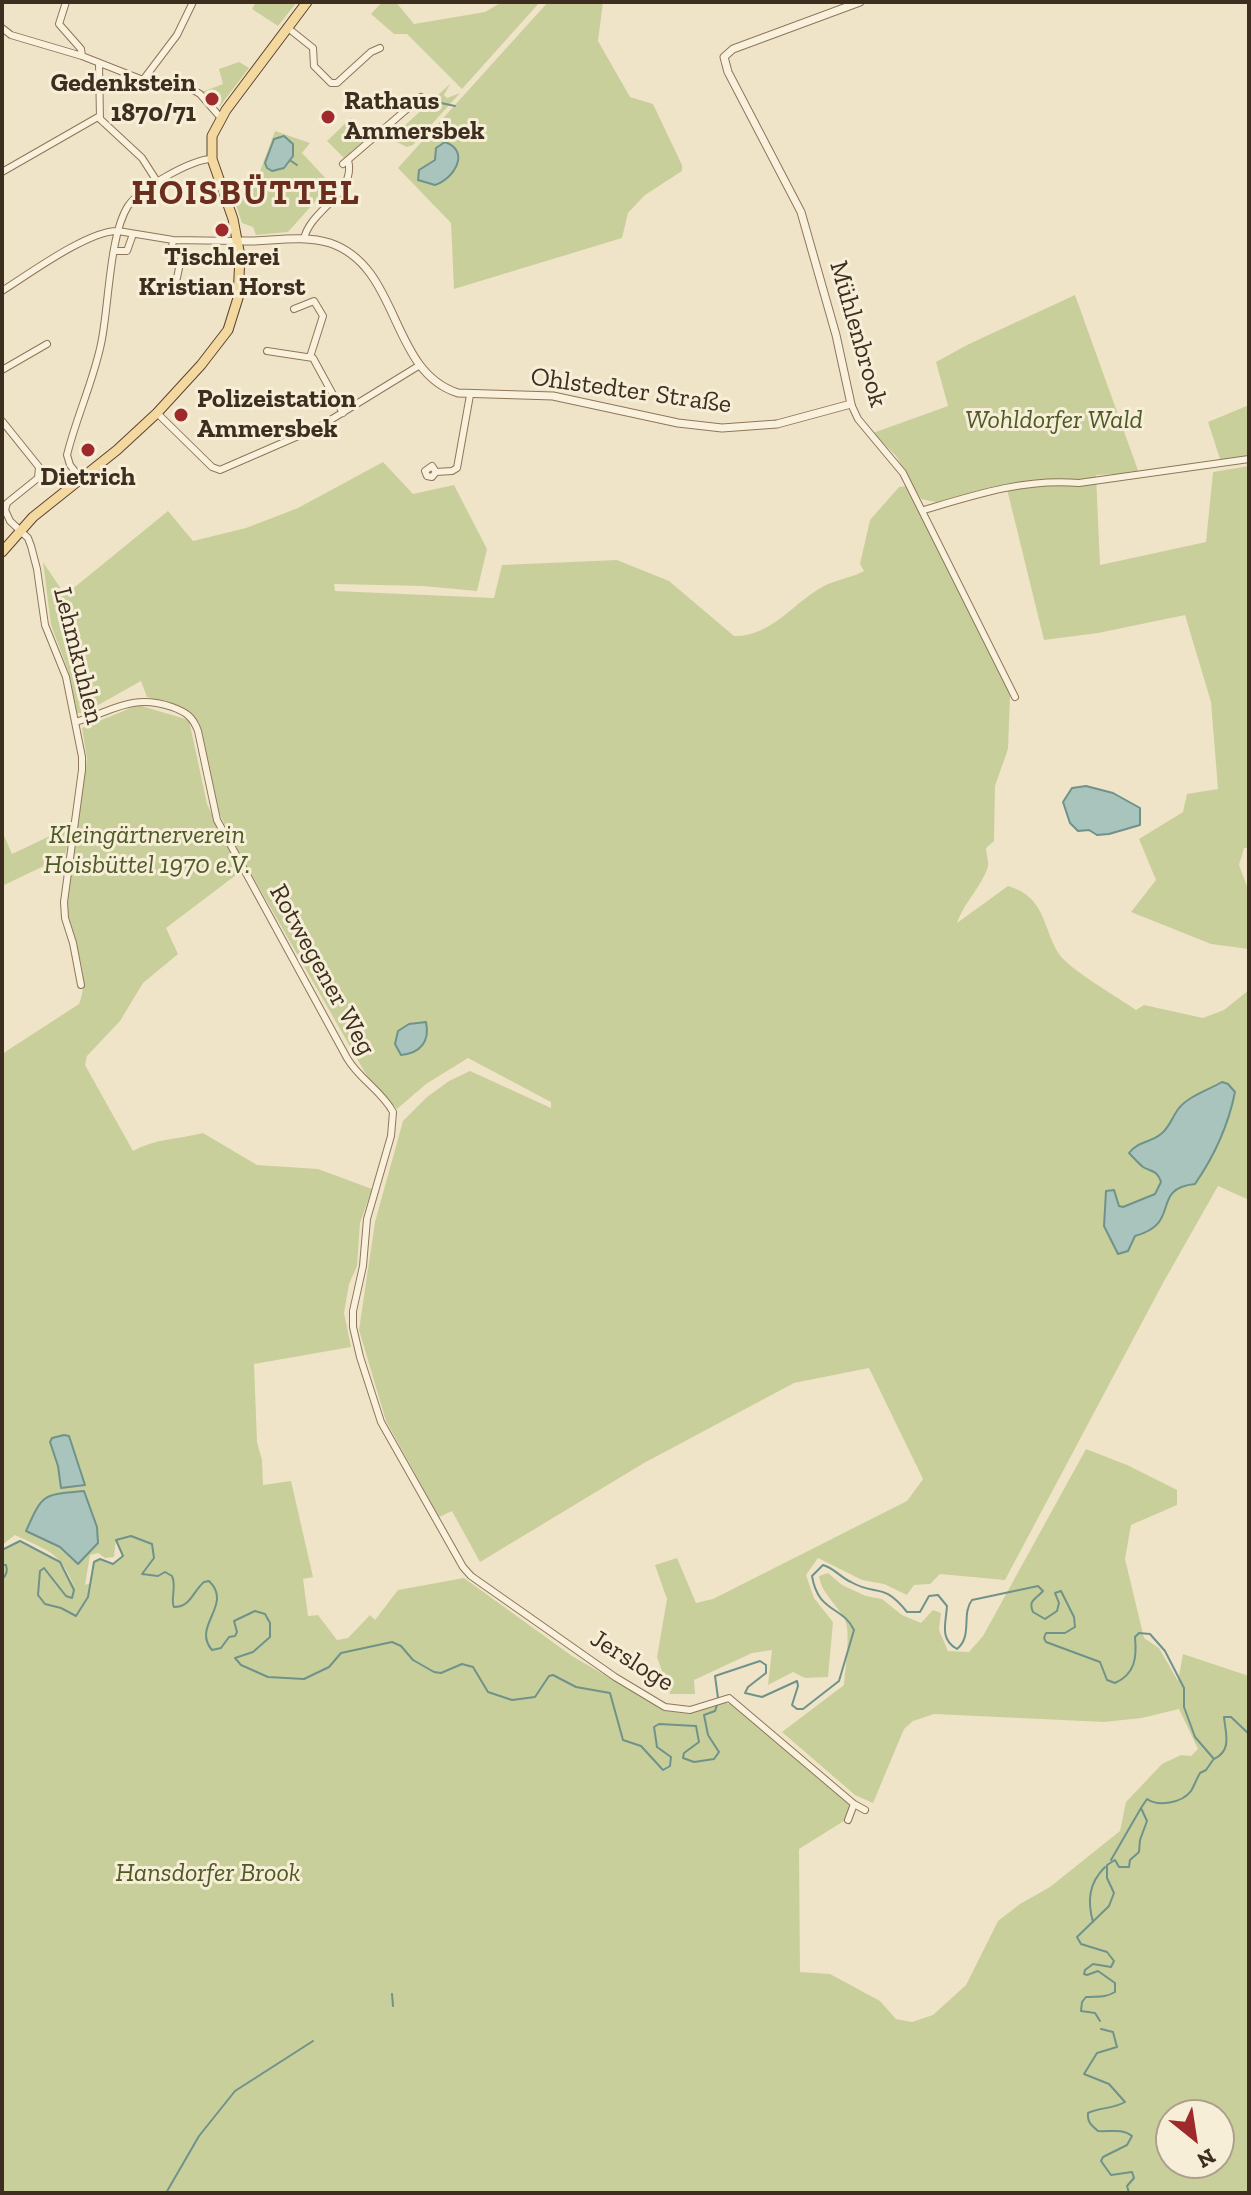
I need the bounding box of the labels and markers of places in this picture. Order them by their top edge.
place label: Gedenkstein 1870/71 [51,68,196,130]
place label: Rathaus Ammersbek [344,86,485,148]
marker: Gedenkstein 1870/71 [203,90,221,108]
marker: Rathaus Ammersbek [319,108,337,126]
marker: Tischlerei Kristian Horst [213,221,231,239]
place label: Tischlerei Kristian Horst [139,242,305,304]
place label: Polizeistation Ammersbek [197,384,356,446]
marker: Polizeistation Ammersbek [172,406,190,424]
marker: Dietrich [79,441,97,459]
place label: Dietrich [40,462,136,494]

